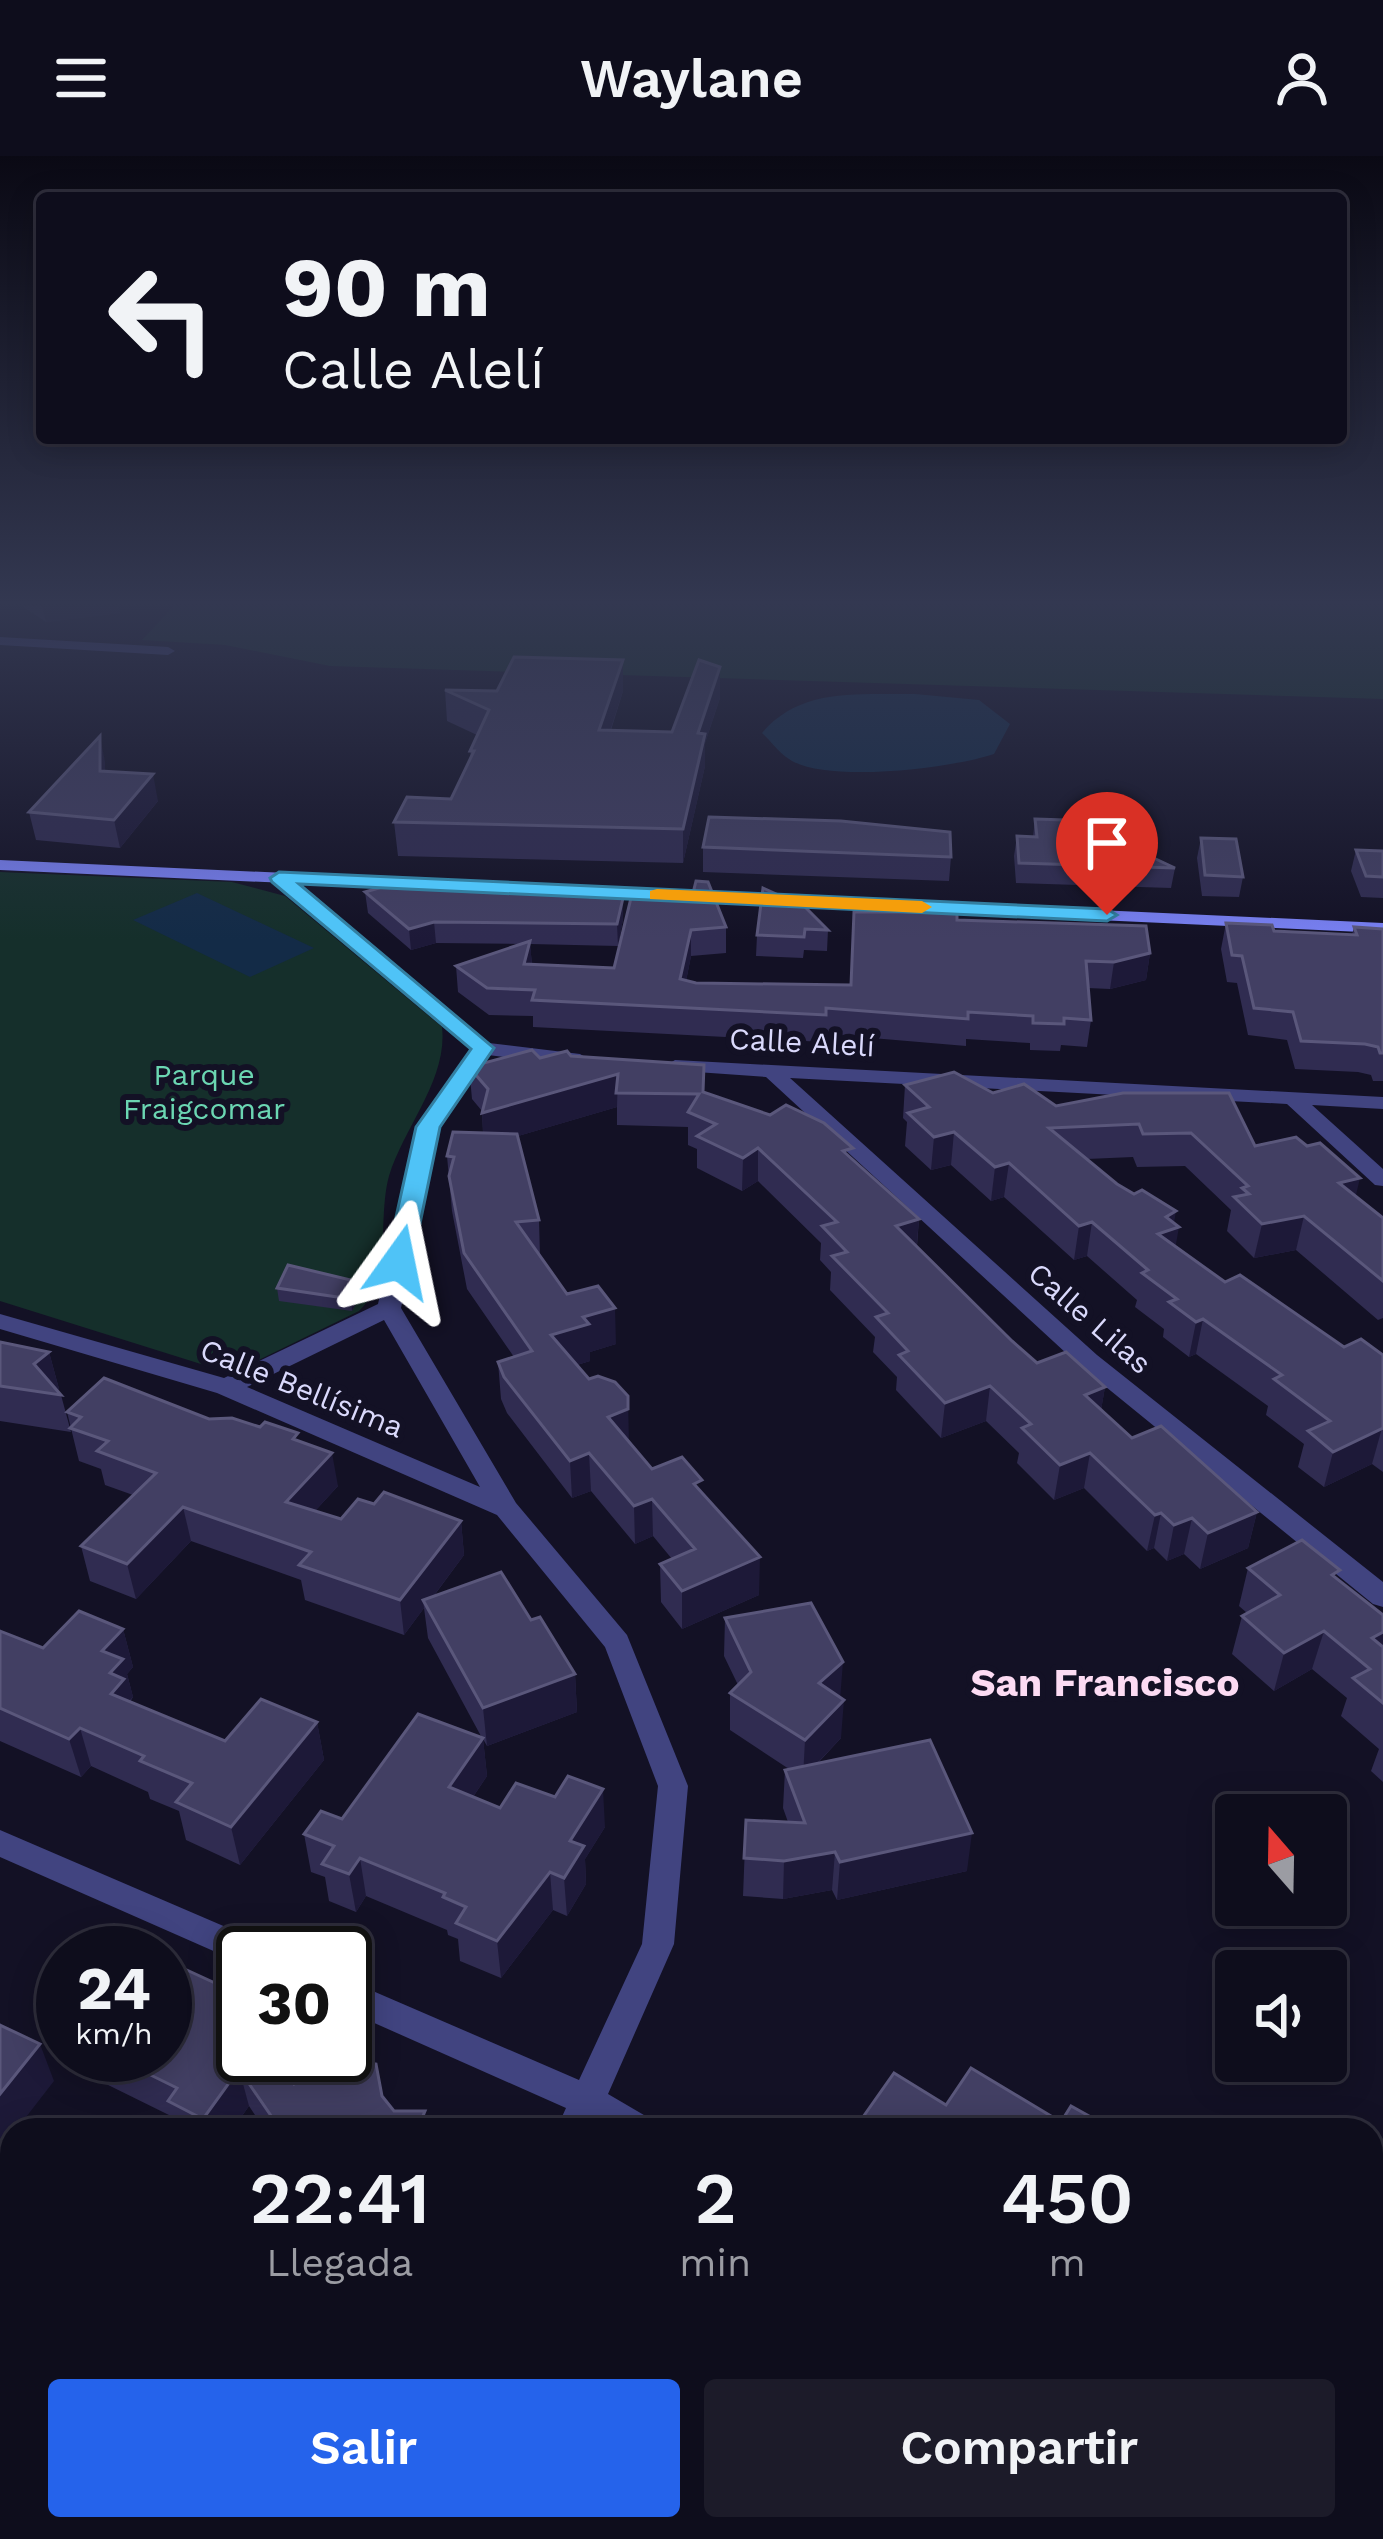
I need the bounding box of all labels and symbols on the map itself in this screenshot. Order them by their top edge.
pin [1056,792,1158,915]
street label: Calle Alelí [728,1021,876,1063]
park label: Parque Fraigcomar [123,1057,285,1126]
position arrow [336,1199,462,1325]
street label: Calle Lilas [1021,1255,1159,1381]
street label: Calle Bellísima [195,1331,409,1445]
district label: San Francisco [970,1660,1240,1705]
north arrow [1215,1794,1347,1926]
speed limit sign: 30 [216,1926,372,2082]

